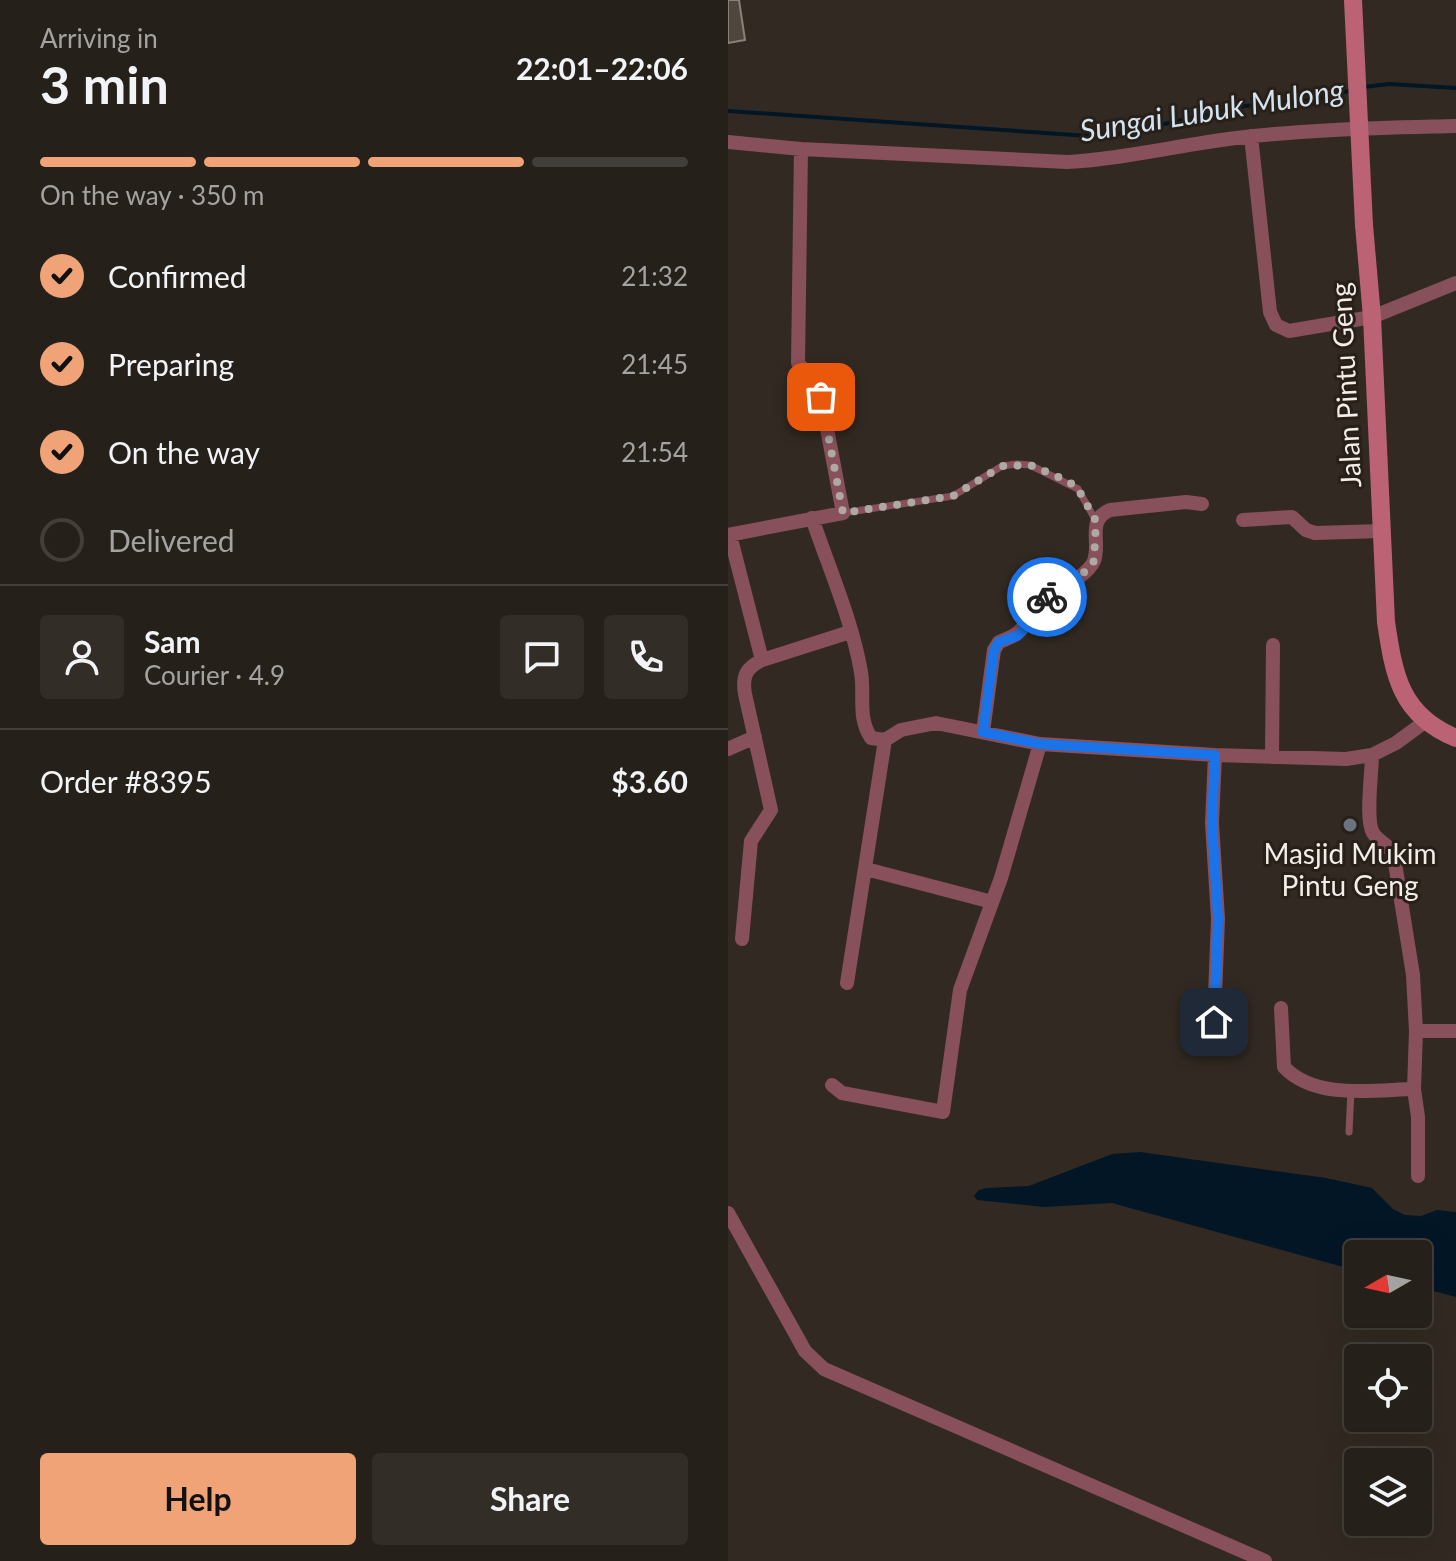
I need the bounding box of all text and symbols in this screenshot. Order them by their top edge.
text: Arriving in [40,22,158,54]
text: 22:01–22:06 [516,50,688,86]
text: 3 min [40,53,169,115]
water label: Sungai Lubuk Mulong [1077,70,1347,148]
text: On the way · 350 m [40,179,264,211]
icon: check [40,254,84,298]
text: Confirmed [108,258,247,294]
text: 21:32 [621,260,688,292]
street label: Jalan Pintu Geng [1323,282,1367,489]
icon: check [40,342,84,386]
text: Preparing [108,346,234,382]
text: 21:45 [621,348,688,380]
pin [787,363,855,431]
icon: bag [799,375,843,419]
icon: check [40,430,84,474]
text: On the way [108,434,260,470]
text: 21:54 [621,436,688,468]
text: Delivered [108,522,235,558]
courier [1007,557,1087,637]
icon: bike [1025,575,1069,619]
button: person [40,615,124,699]
button: chat [500,615,584,699]
button: phone [604,615,688,699]
text: Sam [144,623,201,659]
text: Courier · 4.9 [144,659,285,691]
text: Order #8395 [40,763,212,799]
text: $3.60 [611,763,688,799]
marker: Masjid Mukim Pintu Geng [1341,816,1359,834]
place label: Masjid Mukim Pintu Geng [1263,836,1437,902]
pin [1180,988,1248,1056]
icon: home [1192,1000,1236,1044]
north arrow [1344,1240,1432,1328]
map controls [1344,1240,1432,1536]
button: locate [1344,1344,1432,1432]
button: layers [1344,1448,1432,1536]
button: Help [40,1453,356,1545]
button: Share [372,1453,688,1545]

